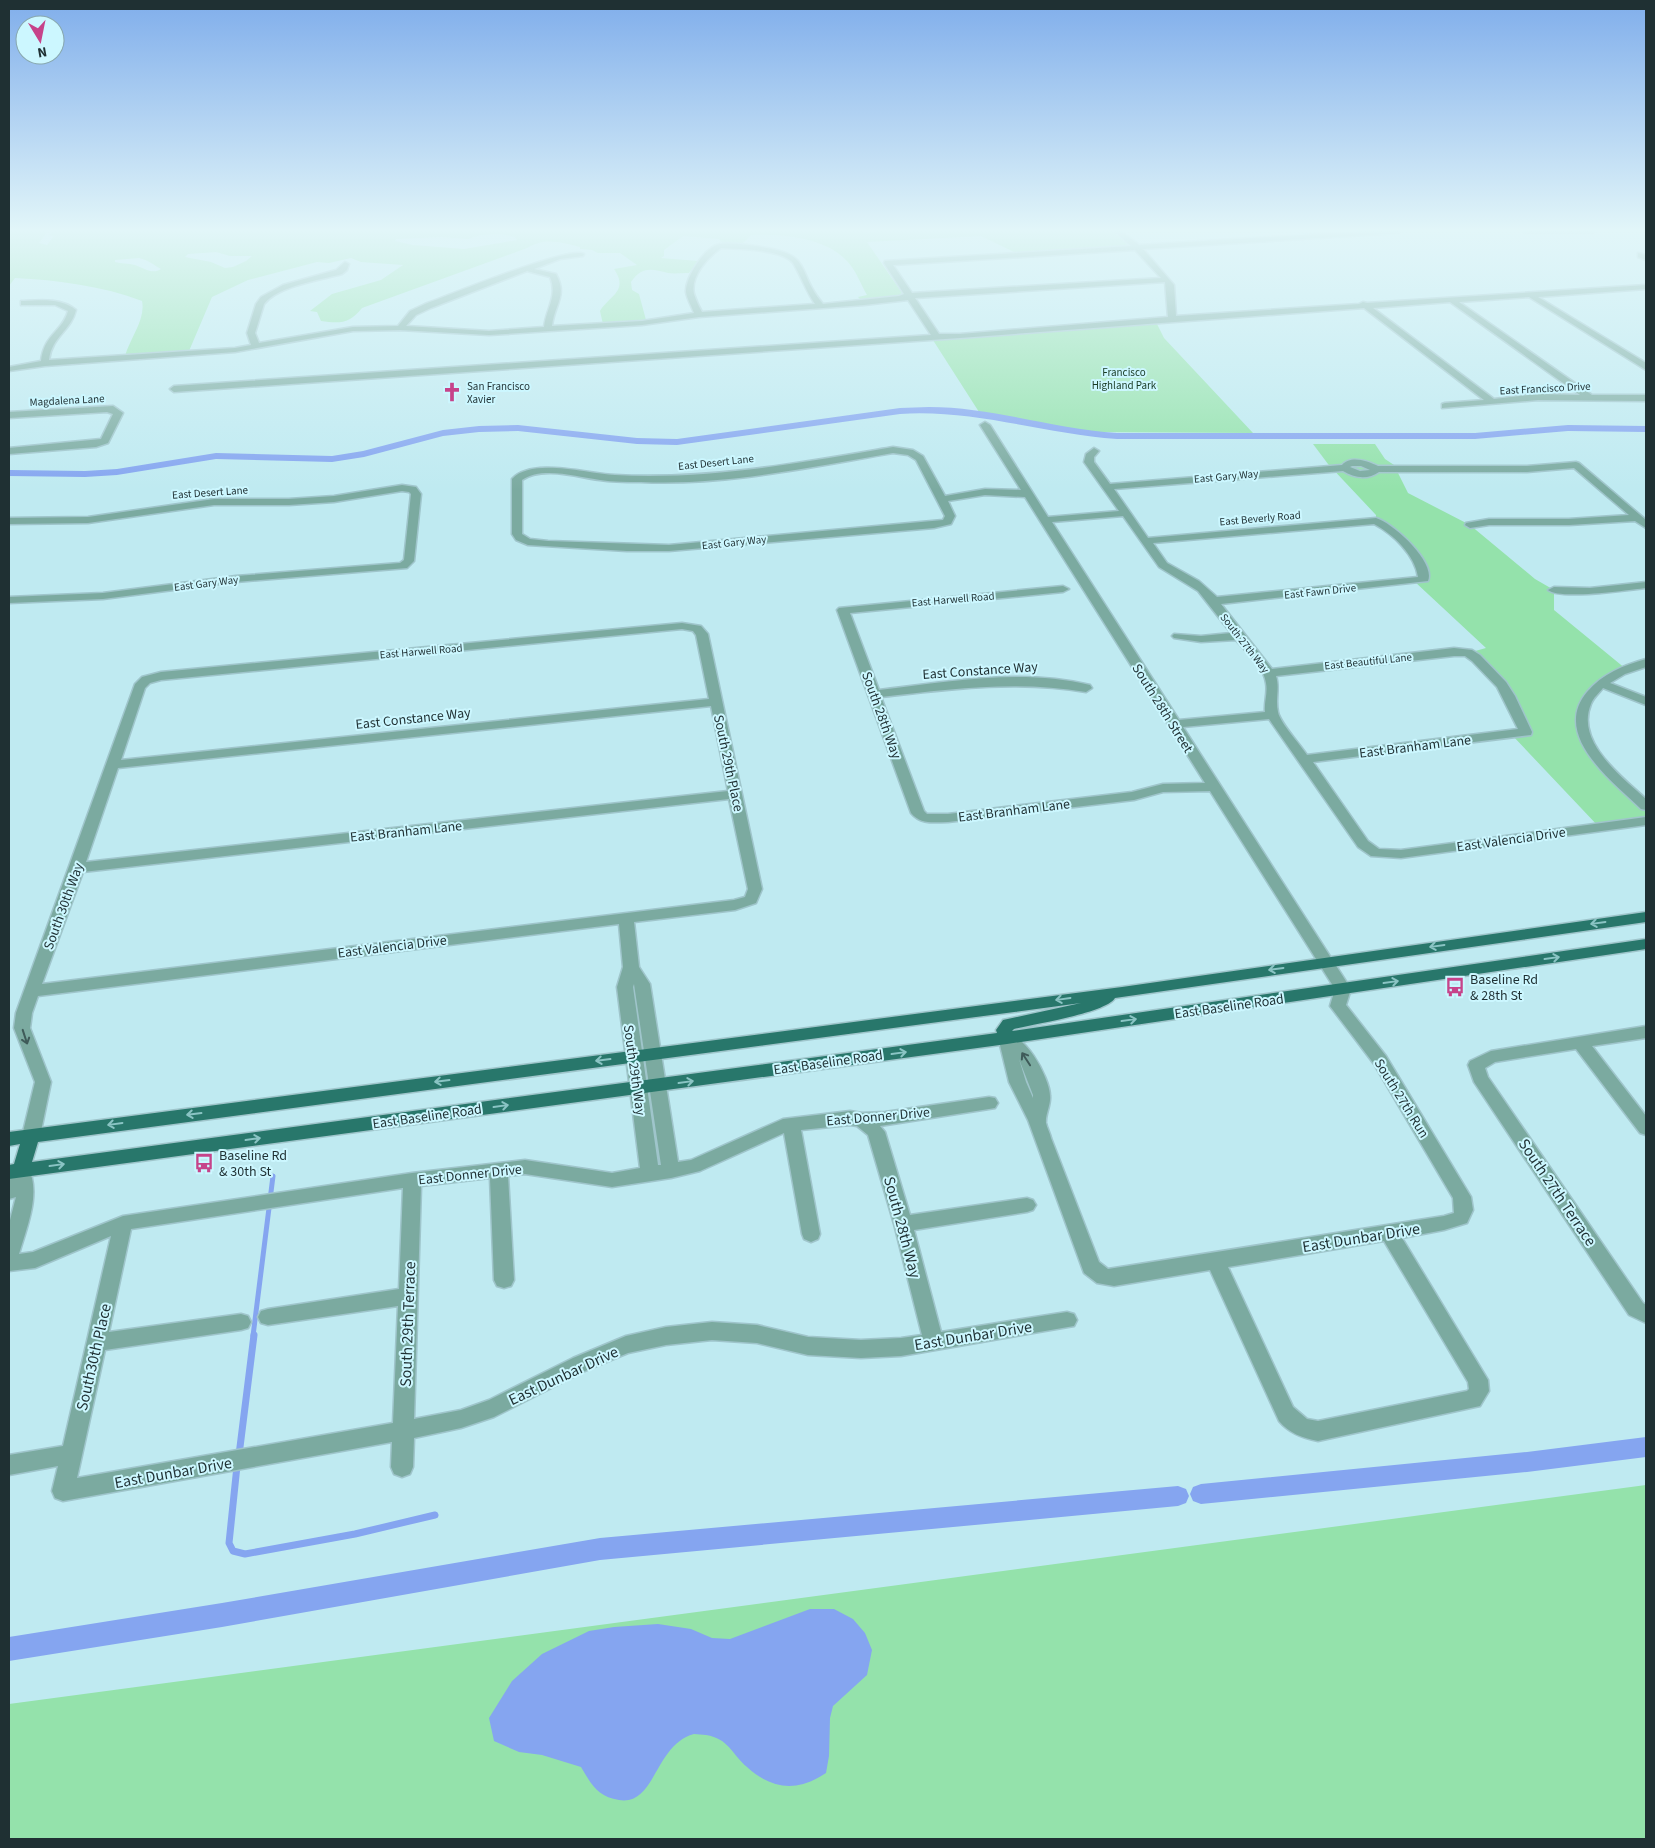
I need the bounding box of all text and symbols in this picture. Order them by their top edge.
north arrow [15,15,65,65]
text: N [36,41,48,62]
park label: Francisco Highland Park [1092,365,1157,393]
place label: San Francisco Xavier [467,379,530,407]
street label: East Francisco Drive [1499,379,1591,398]
church icon: San Francisco Xavier [441,381,463,403]
street label: Magdalena Lane [29,391,105,410]
street label: East Desert Lane [677,451,755,474]
street label: East Gary Way [1193,466,1259,487]
street label: East Desert Lane [172,482,249,503]
street label: East Beverly Road [1219,507,1301,530]
street label: East Gary Way [701,532,767,553]
street label: East Gary Way [173,572,239,595]
street label: East Fawn Drive [1283,580,1357,603]
street label: East Harwell Road [911,588,995,611]
street label: South 27th Way [1217,610,1273,676]
street label: East Harwell Road [379,640,463,663]
street label: East Beautiful Lane [1324,649,1413,674]
street label: East Constance Way [922,657,1039,685]
street label: South 28th Street [1127,660,1198,757]
street label: South 28th Way [856,669,906,762]
street label: East Constance Way [355,703,472,735]
street label: South 29th Place [708,713,748,813]
street label: East Branham Lane [1358,730,1472,764]
street label: East Branham Lane [957,794,1071,828]
street label: East Branham Lane [349,816,463,848]
street label: East Valencia Drive [1455,822,1567,858]
street label: South 30th Way [39,860,89,953]
one-way arrow [1590,919,1606,929]
street label: East Valencia Drive [336,930,448,964]
one-way arrow [1429,941,1445,951]
one-way arrow [1543,953,1559,963]
one-way arrow [1269,964,1285,974]
place label: Baseline Rd & 28th St [1470,970,1538,1006]
bus stop icon: Baseline Rd & 28th St [1444,976,1466,998]
one-way arrow [1382,977,1398,987]
street label: East Baseline Road [1173,989,1285,1025]
one-way arrow [1056,995,1072,1005]
one-way arrow [1121,1015,1137,1025]
street label: South 29th Way [618,1024,650,1117]
one-way arrow [20,1029,30,1045]
street label: East Baseline Road [772,1045,884,1081]
one-way arrow [891,1048,907,1058]
one-way arrow [1021,1053,1031,1067]
street label: South 27th Run [1369,1055,1434,1142]
one-way arrow [595,1056,611,1066]
one-way arrow [434,1076,450,1086]
one-way arrow [678,1076,694,1086]
street label: East Baseline Road [371,1099,483,1135]
one-way arrow [492,1101,508,1111]
street label: East Donner Drive [825,1102,931,1131]
one-way arrow [186,1109,202,1119]
one-way arrow [107,1120,123,1130]
one-way arrow [244,1134,260,1144]
street label: South 27th Terrace [1513,1134,1601,1251]
place label: Baseline Rd & 30th St [219,1146,287,1182]
bus stop icon: Baseline Rd & 30th St [193,1152,215,1174]
one-way arrow [49,1160,65,1170]
street label: East Donner Drive [417,1160,523,1190]
street label: South 28th Way [878,1174,926,1281]
street label: East Dunbar Drive [1301,1218,1422,1258]
street label: South 29th Terrace [395,1261,421,1387]
street label: South30th Place [71,1301,117,1413]
street label: East Dunbar Drive [913,1316,1034,1356]
street label: East Dunbar Drive [505,1341,622,1411]
street label: East Dunbar Drive [113,1452,234,1494]

